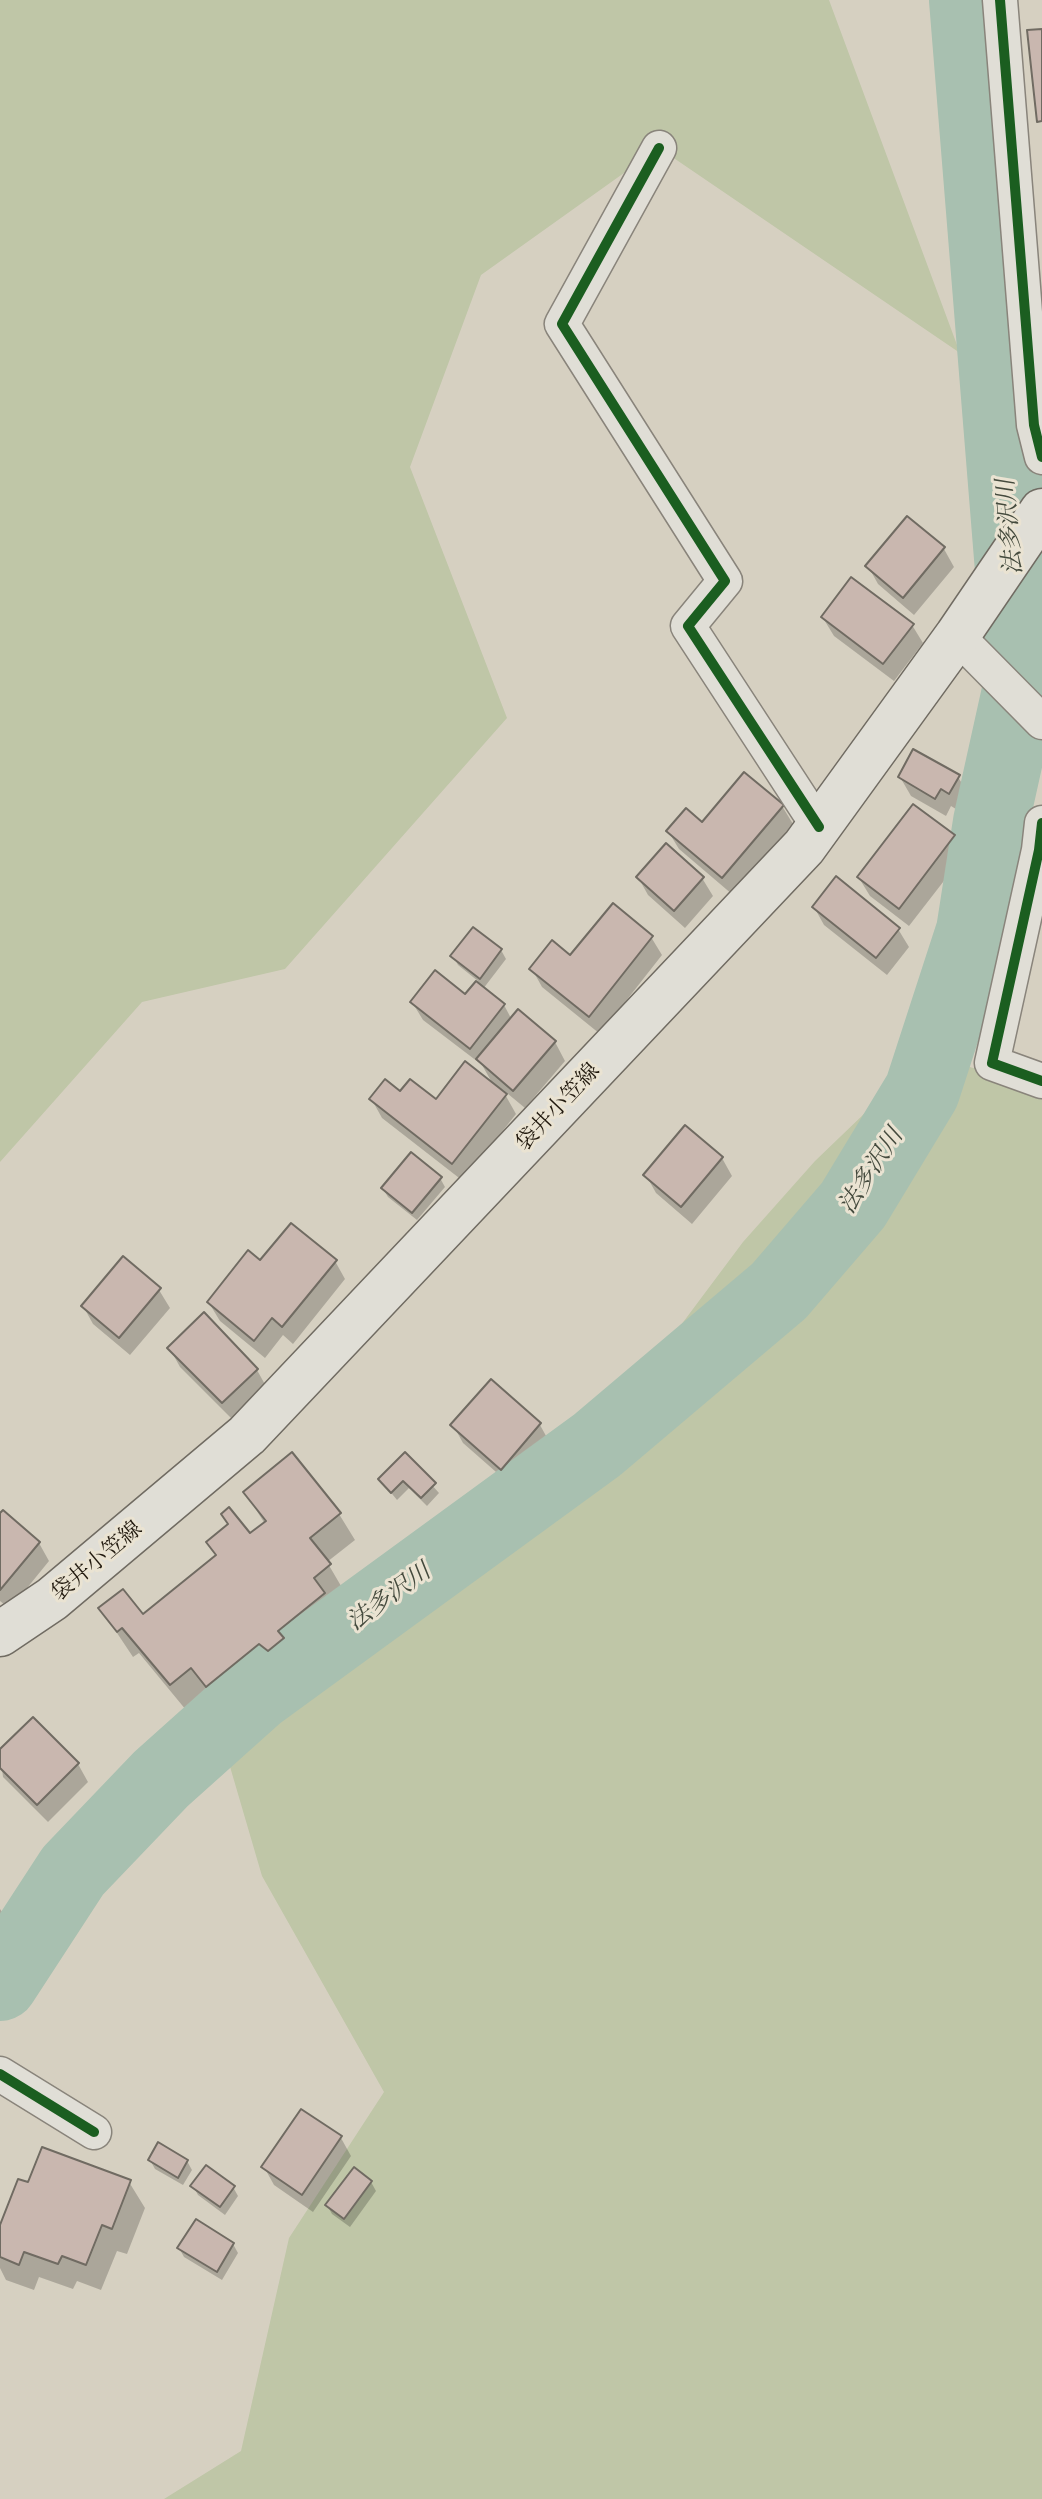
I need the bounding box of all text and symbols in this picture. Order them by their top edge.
water label: 法多沢川 [991,478,1029,576]
street label: 袋井小笠線 [511,1058,605,1156]
water label: 法多沢川 [833,1123,909,1219]
street label: 袋井小笠線 [46,1516,148,1606]
water label: 法多沢川 [342,1557,436,1637]

